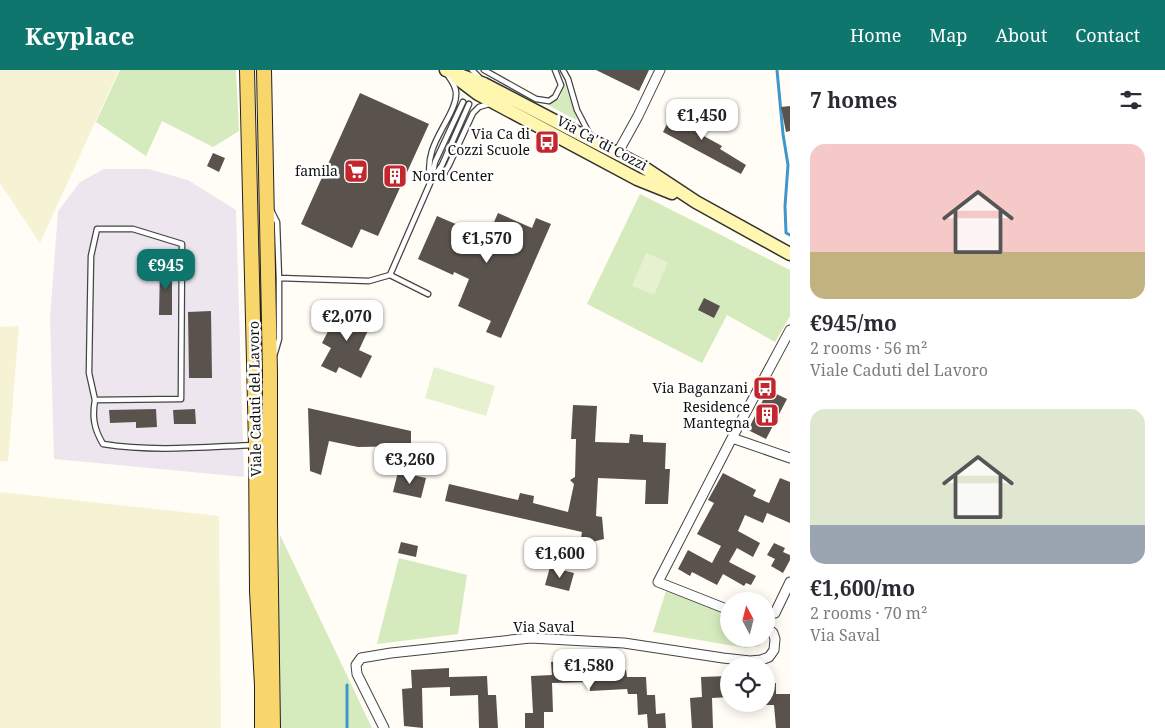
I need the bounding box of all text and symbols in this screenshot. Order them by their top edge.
text: Keyplace [25,19,134,52]
text: Home [850,23,901,47]
text: Map [929,23,967,47]
text: About [995,23,1047,47]
text: Contact [1075,23,1140,47]
text: 7 homes [810,86,897,114]
icon: filters [1117,86,1145,114]
pin: €1,450 [661,98,743,141]
text: €1,450 [677,104,727,126]
street label: Via Ca' di Cozzi [554,111,651,175]
place label: Via Ca di Cozzi Scuole [448,124,531,159]
bus stop icon: Via Ca di Cozzi Scuole [534,129,560,155]
supermarket icon: famila [343,158,369,184]
place label: famila [295,161,338,180]
building icon: Nord Center [382,163,408,189]
place label: Nord Center [412,166,494,185]
icon: home [933,177,1023,267]
pin: €1,570 [446,222,528,264]
text: €1,570 [462,227,512,249]
pin: €945 [136,248,196,291]
text: €945 [148,254,184,276]
pin: €2,070 [306,300,388,342]
text: €2,070 [322,305,372,327]
text: €945/mo [810,309,897,337]
street label: Viale Caduti del Lavoro [244,321,265,477]
text: 2 rooms · 56 m² [810,337,927,359]
text: Viale Caduti del Lavoro [810,359,988,381]
bus stop icon: Via Baganzani [752,375,778,401]
place label: Via Baganzani [653,378,749,397]
place label: Residence Mantegna [683,397,750,432]
building icon: Residence Mantegna [754,402,780,428]
pin: €3,260 [369,442,451,485]
icon: home [933,442,1023,532]
text: €3,260 [385,448,435,470]
pin: €1,600 [519,536,601,579]
text: €1,600 [535,542,585,564]
text: €1,600/mo [810,574,915,602]
north arrow [720,592,775,648]
map controls [720,592,775,712]
text: 2 rooms · 70 m² [810,602,927,624]
street label: Via Saval [513,617,575,636]
text: Via Saval [810,624,880,646]
pin: €1,580 [548,648,630,691]
text: €1,580 [564,654,614,676]
button: locate [720,657,775,712]

